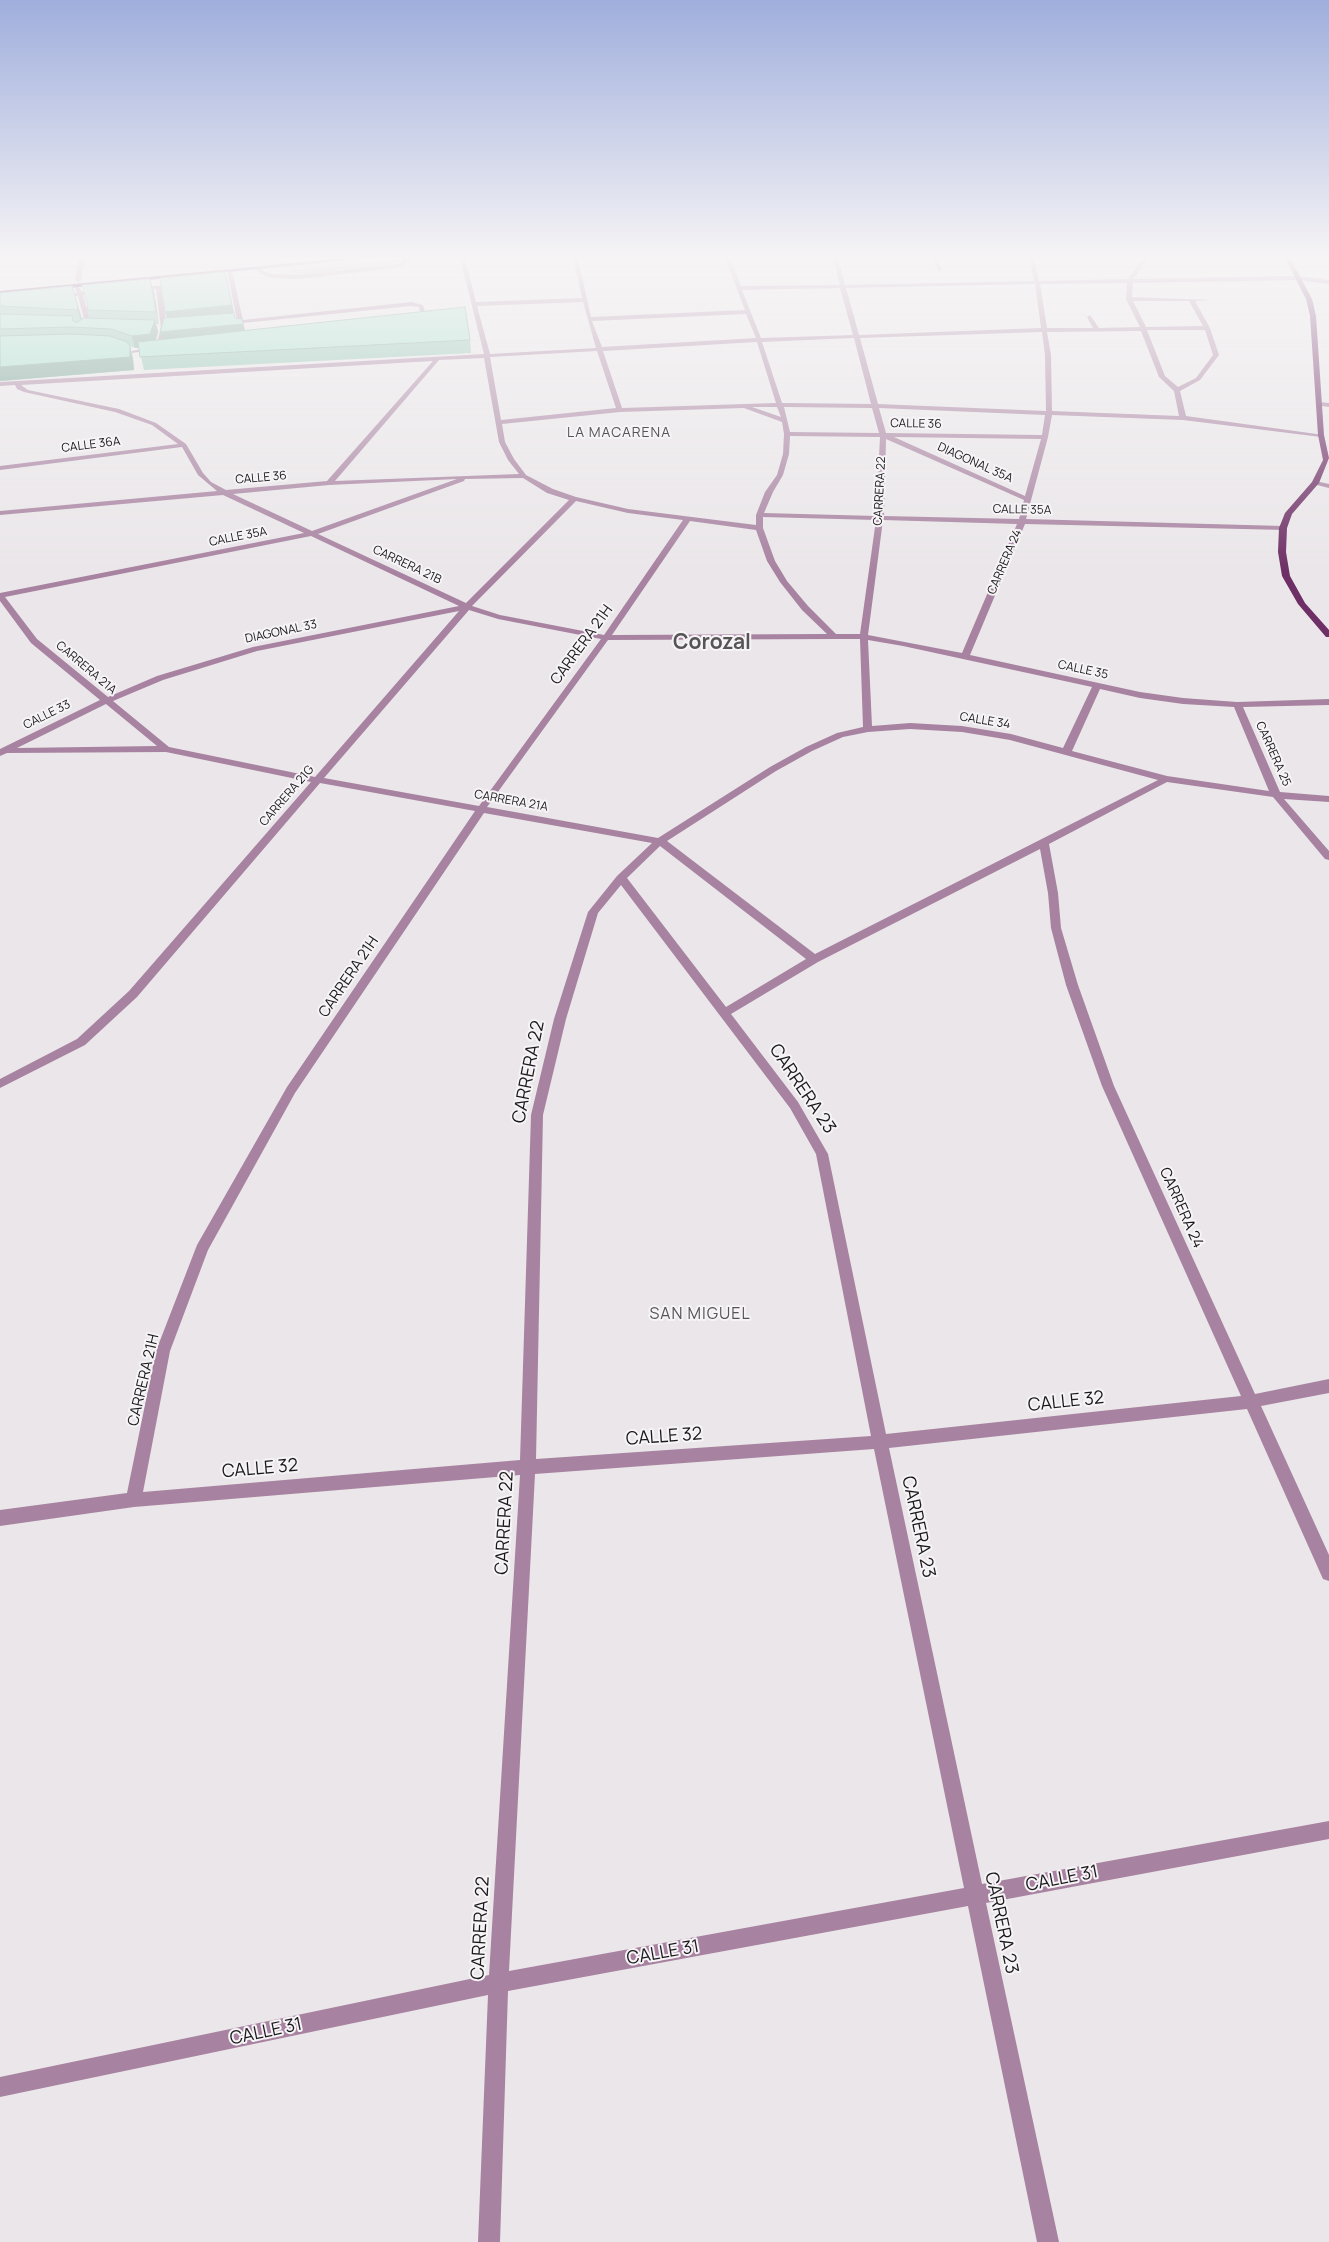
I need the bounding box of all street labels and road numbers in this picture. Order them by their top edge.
street label: CALLE 36 [890,416,942,432]
street label: CALLE 36A [61,434,121,456]
street label: DIAGONAL 35A [935,440,1015,486]
street label: CARRERA 22 [871,456,889,526]
street label: CALLE 36 [235,469,287,487]
street label: CALLE 35A [993,502,1051,518]
street label: CALLE 35A [208,524,268,550]
street label: CARRERA 24 [985,527,1025,597]
street label: CARRERA 21B [370,543,444,587]
street label: CARRERA 21H [547,602,617,688]
street label: DIAGONAL 33 [244,617,318,647]
street label: CARRERA 21A [53,639,119,697]
street label: CALLE 35 [1057,658,1109,682]
street label: CALLE 33 [21,697,73,733]
street label: CALLE 34 [959,710,1011,732]
street label: CARRERA 25 [1252,719,1294,789]
street label: CARRERA 21G [257,763,317,829]
street label: CARRERA 21A [473,787,549,815]
street label: CARRERA 21H [315,933,383,1021]
street label: CARRERA 22 [509,1019,549,1125]
street label: CARRERA 23 [764,1040,840,1138]
street label: CARRERA 24 [1155,1165,1207,1251]
street label: CARRERA 21H [125,1332,163,1428]
street label: CALLE 32 [1027,1387,1105,1417]
street label: CALLE 32 [625,1424,703,1450]
street label: CALLE 32 [221,1455,299,1483]
street label: CARRERA 22 [491,1471,519,1575]
street label: CARRERA 23 [897,1474,939,1580]
street label: CALLE 31 [1024,1861,1100,1897]
street label: CARRERA 23 [980,1870,1022,1976]
street label: CARRERA 22 [467,1876,495,1980]
street label: CALLE 31 [625,1936,701,1970]
street label: CALLE 31 [228,2014,304,2050]

